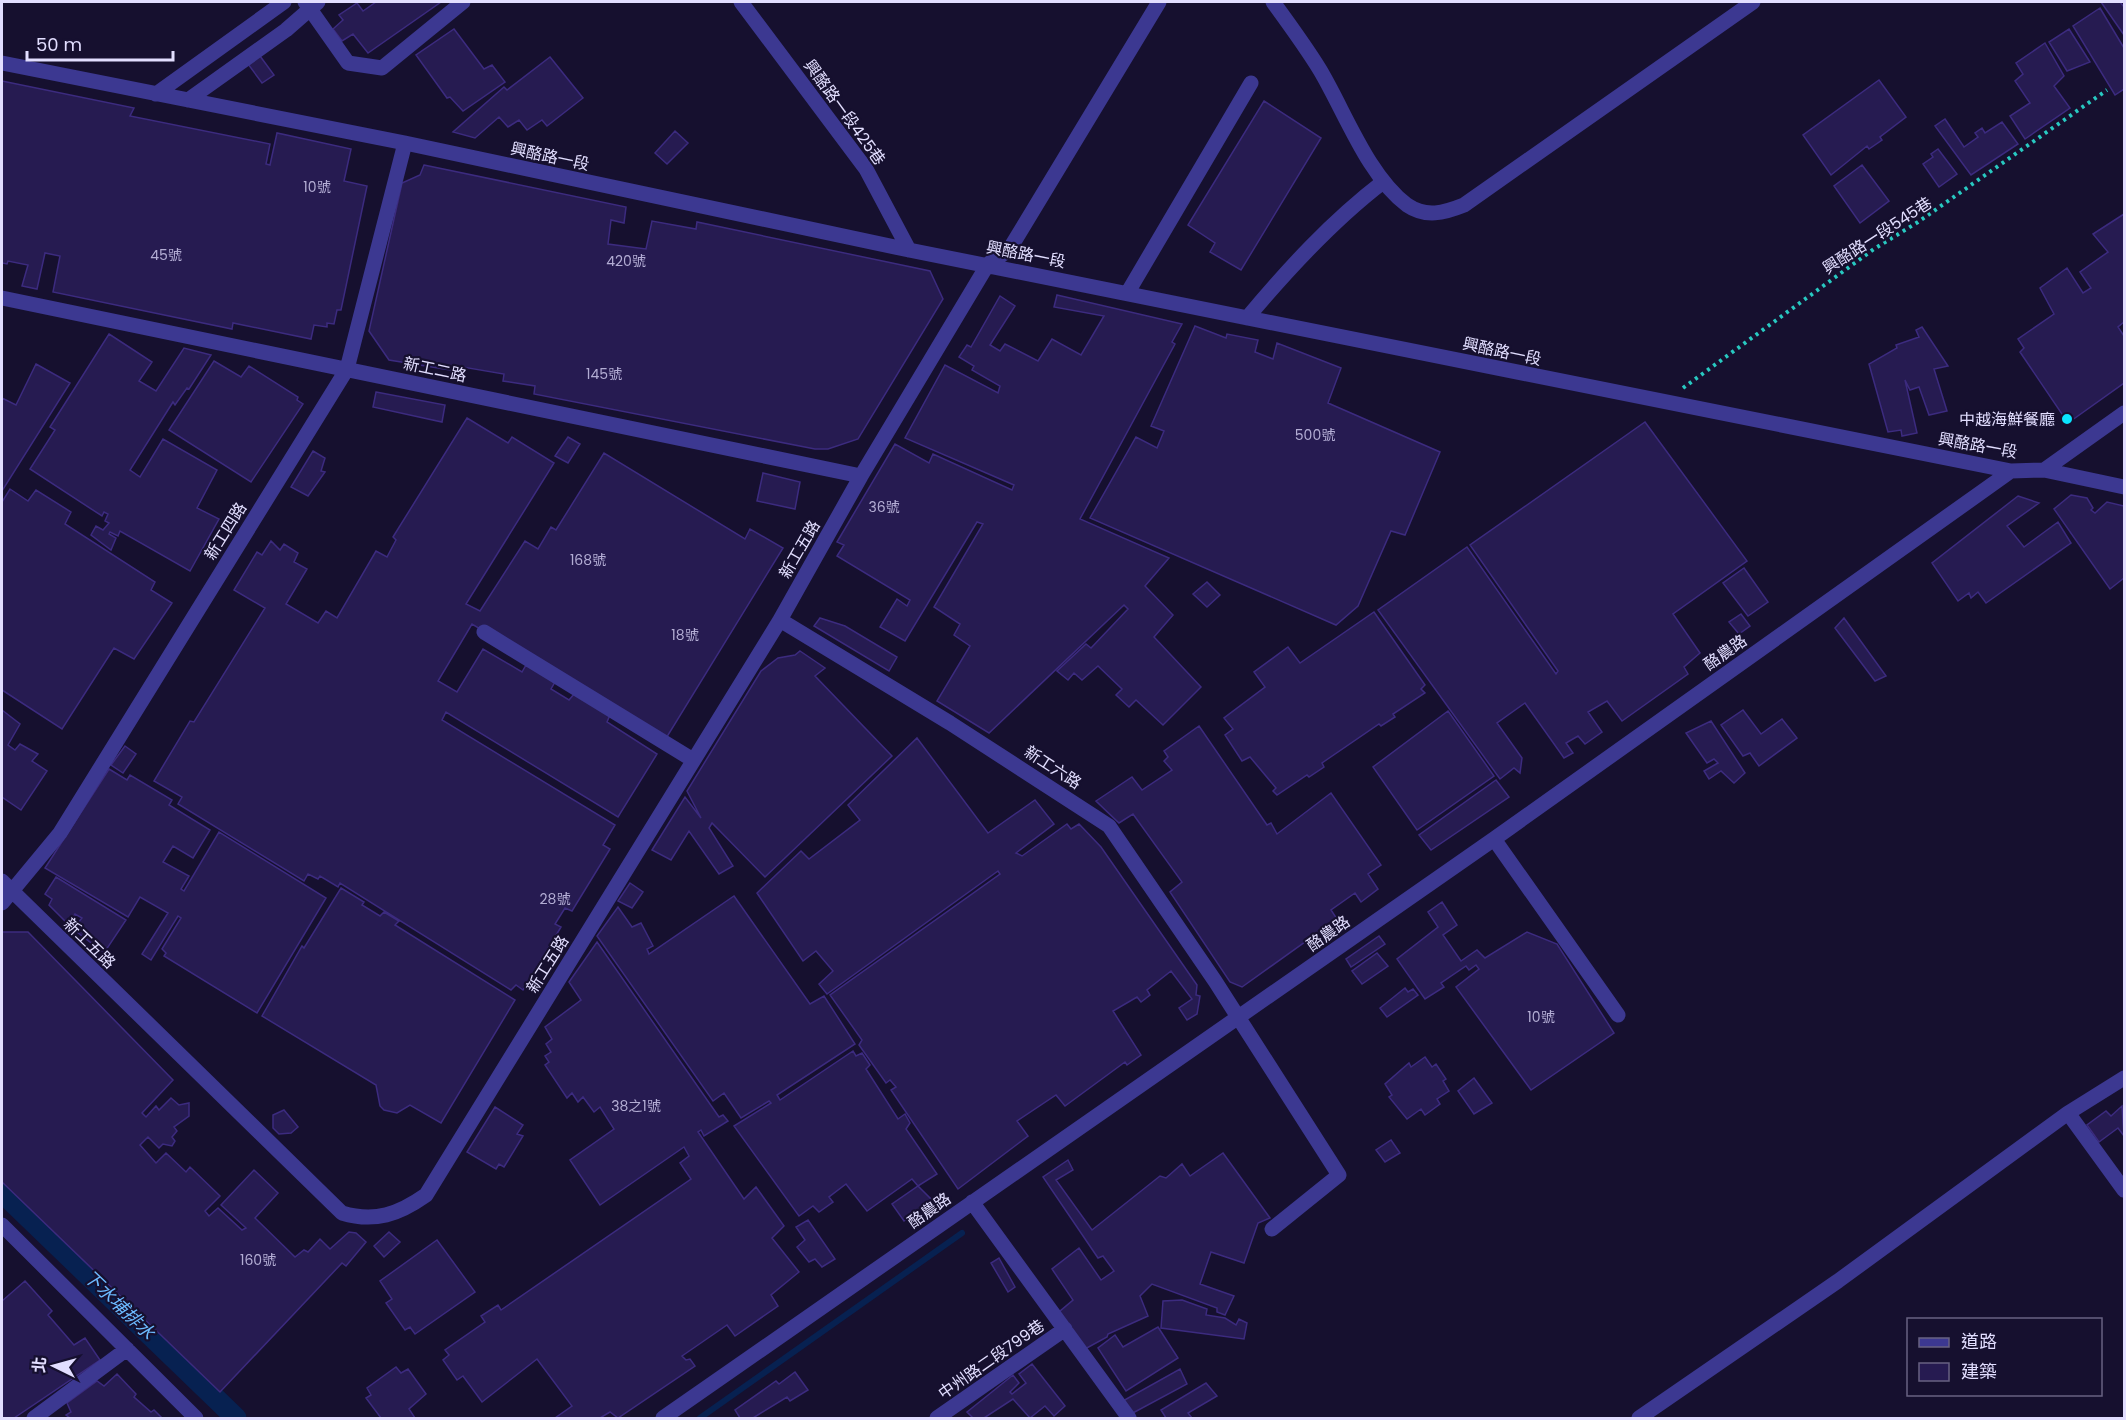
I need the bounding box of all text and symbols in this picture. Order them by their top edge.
scale bar [27,24,172,62]
text: 50 m [36,32,82,57]
street label: 興酪路一段425巷 [798,55,891,170]
street label: 興酪路一段 [508,137,591,176]
house number: 10號 [303,177,331,197]
street label: 興酪路一段545巷 [1818,191,1936,279]
street label: 興酪路一段 [984,236,1067,273]
house number: 45號 [150,245,182,265]
house number: 420號 [606,251,646,271]
street label: 興酪路一段 [1460,332,1543,371]
street label: 新工二路 [401,352,469,387]
house number: 145號 [586,364,622,384]
place label: 中越海鮮餐廳 [1959,408,2055,431]
marker: 中越海鮮餐廳 [2060,412,2074,426]
house number: 500號 [1295,425,1335,445]
street label: 興酪路一段 [1937,427,2019,464]
house number: 36號 [868,497,900,517]
street label: 新工四路 [199,498,252,565]
street label: 新工五路 [773,516,825,583]
house number: 168號 [570,550,606,570]
house number: 18號 [671,625,699,645]
street label: 酪農路 [1699,629,1752,676]
street label: 新工六路 [1020,740,1086,794]
house number: 28號 [540,889,570,909]
street label: 酪農路 [1302,910,1355,957]
street label: 新工五路 [59,913,121,974]
street label: 新工五路 [521,931,574,998]
house number: 10號 [1527,1007,1555,1027]
house number: 38之1號 [611,1096,661,1116]
street label: 酪農路 [903,1187,956,1234]
house number: 160號 [240,1250,276,1270]
water label: 下水埔排水 [78,1264,161,1346]
street label: 中州路二段799巷 [934,1314,1049,1405]
legend [1907,1318,2102,1396]
text: 道路 [1961,1329,1997,1354]
north arrow [24,1336,84,1396]
text: 北 [27,1356,52,1374]
text: 建築 [1961,1359,1997,1384]

